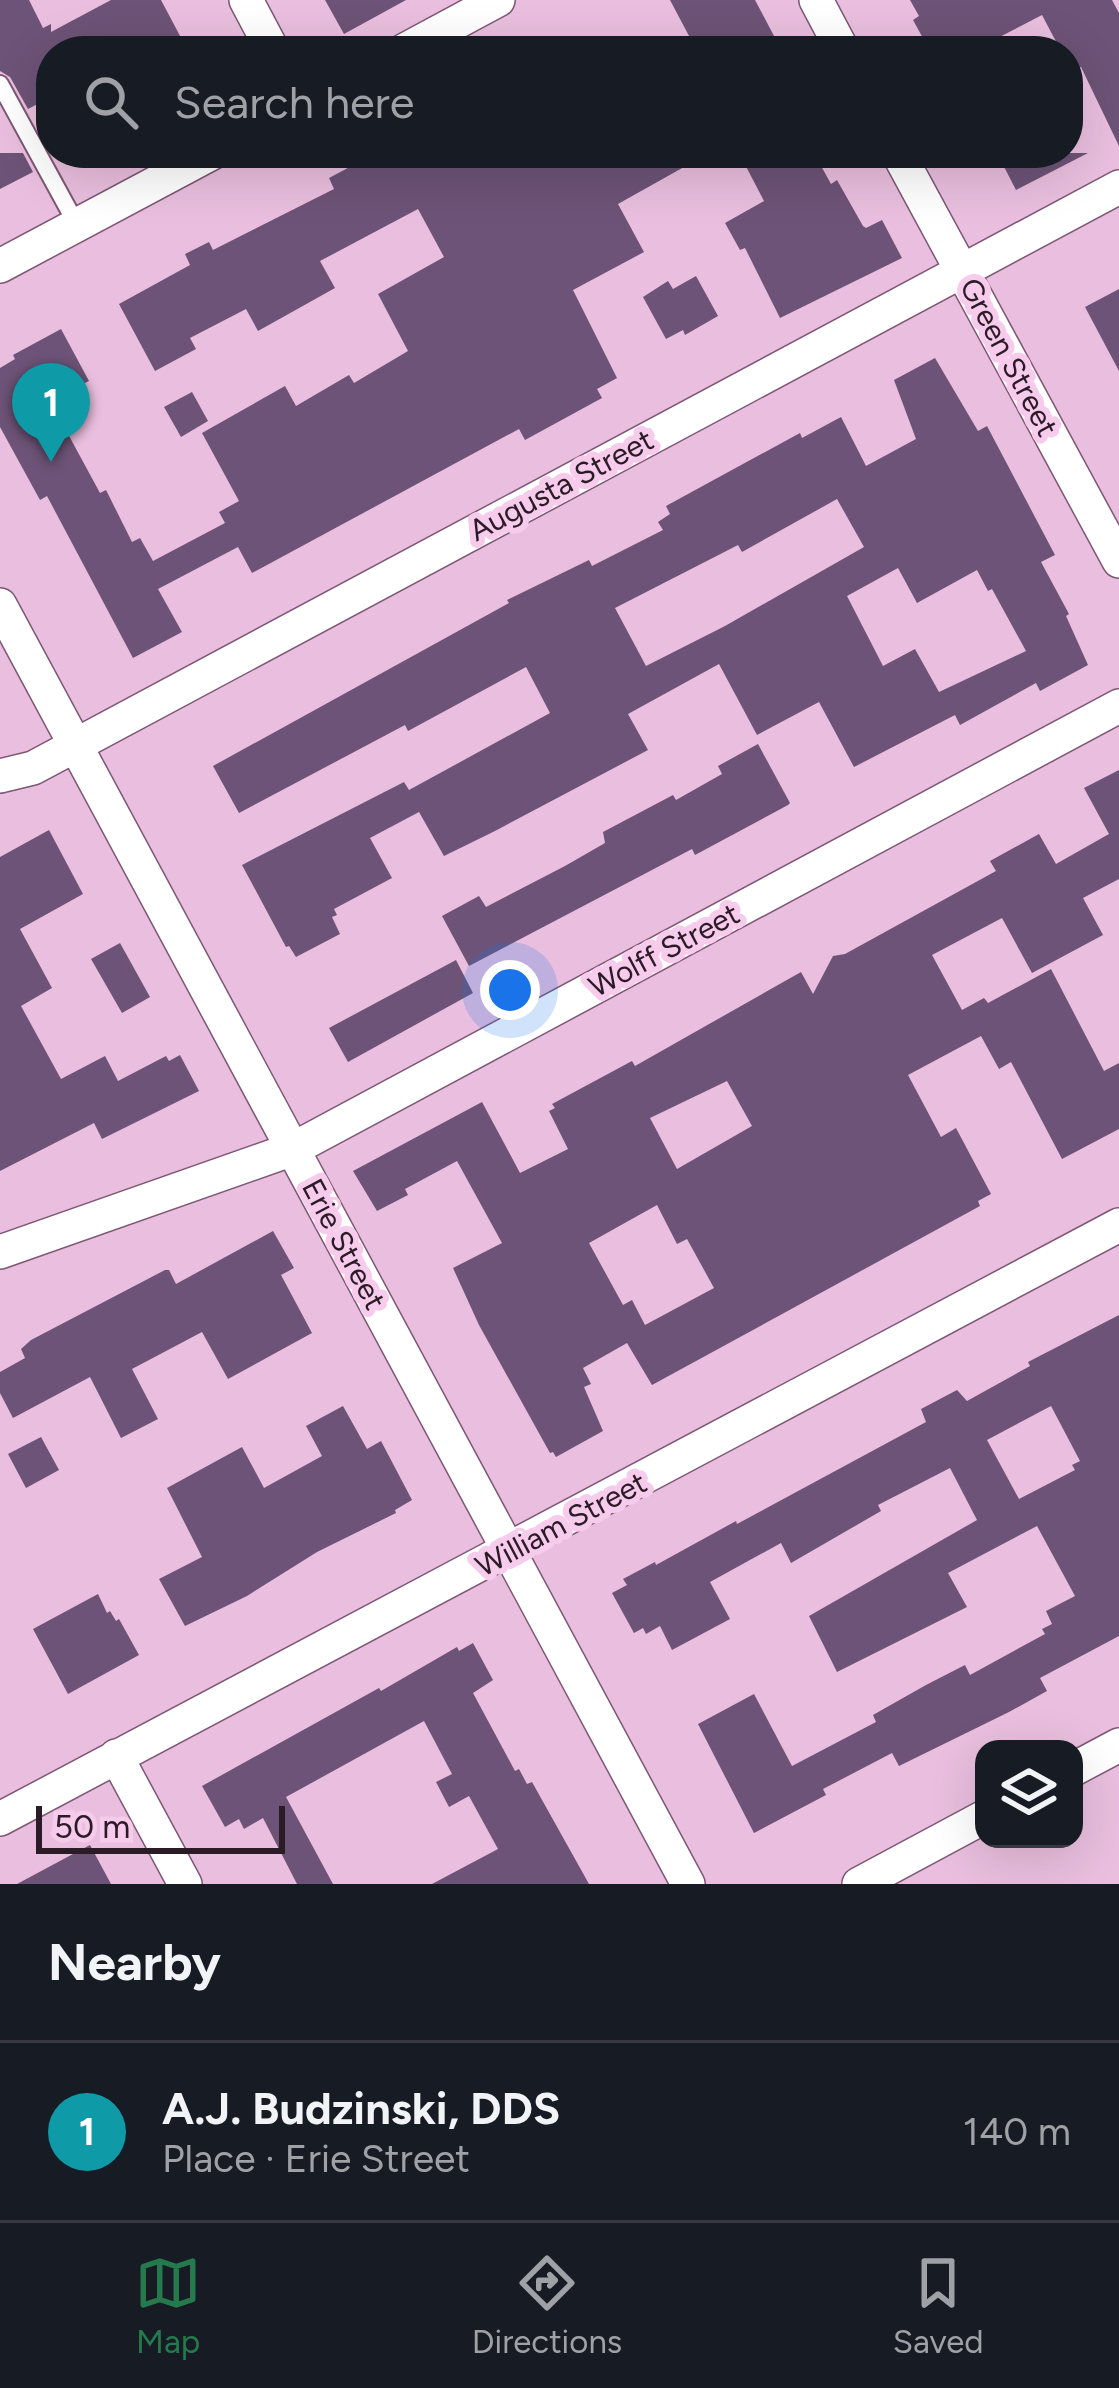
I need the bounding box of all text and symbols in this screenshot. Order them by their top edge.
search box [36,36,1083,168]
icon: search [78,69,144,135]
text: Search here [174,75,414,129]
street label: Green Street [952,272,1066,442]
pin: 1 [12,363,90,462]
street label: Augusta Street [463,421,659,549]
street label: Wolff Street [582,895,746,1005]
your location [480,960,540,1020]
street label: Erie Street [294,1172,394,1316]
street label: William Street [469,1463,653,1585]
map controls [975,1740,1083,1848]
button: layers [975,1740,1083,1848]
scale bar [36,1800,285,1853]
text: 50 m [54,1807,130,1846]
text: Nearby [48,1932,221,1993]
text: A.J. Budzinski, DDS [162,2081,560,2135]
text: 1 [79,2108,95,2155]
text: 140 m [963,2108,1071,2155]
text: Place · Erie Street [162,2135,470,2182]
tab: Map [135,2250,201,2361]
tab: Directions [472,2250,622,2361]
tab: Saved [893,2250,984,2361]

